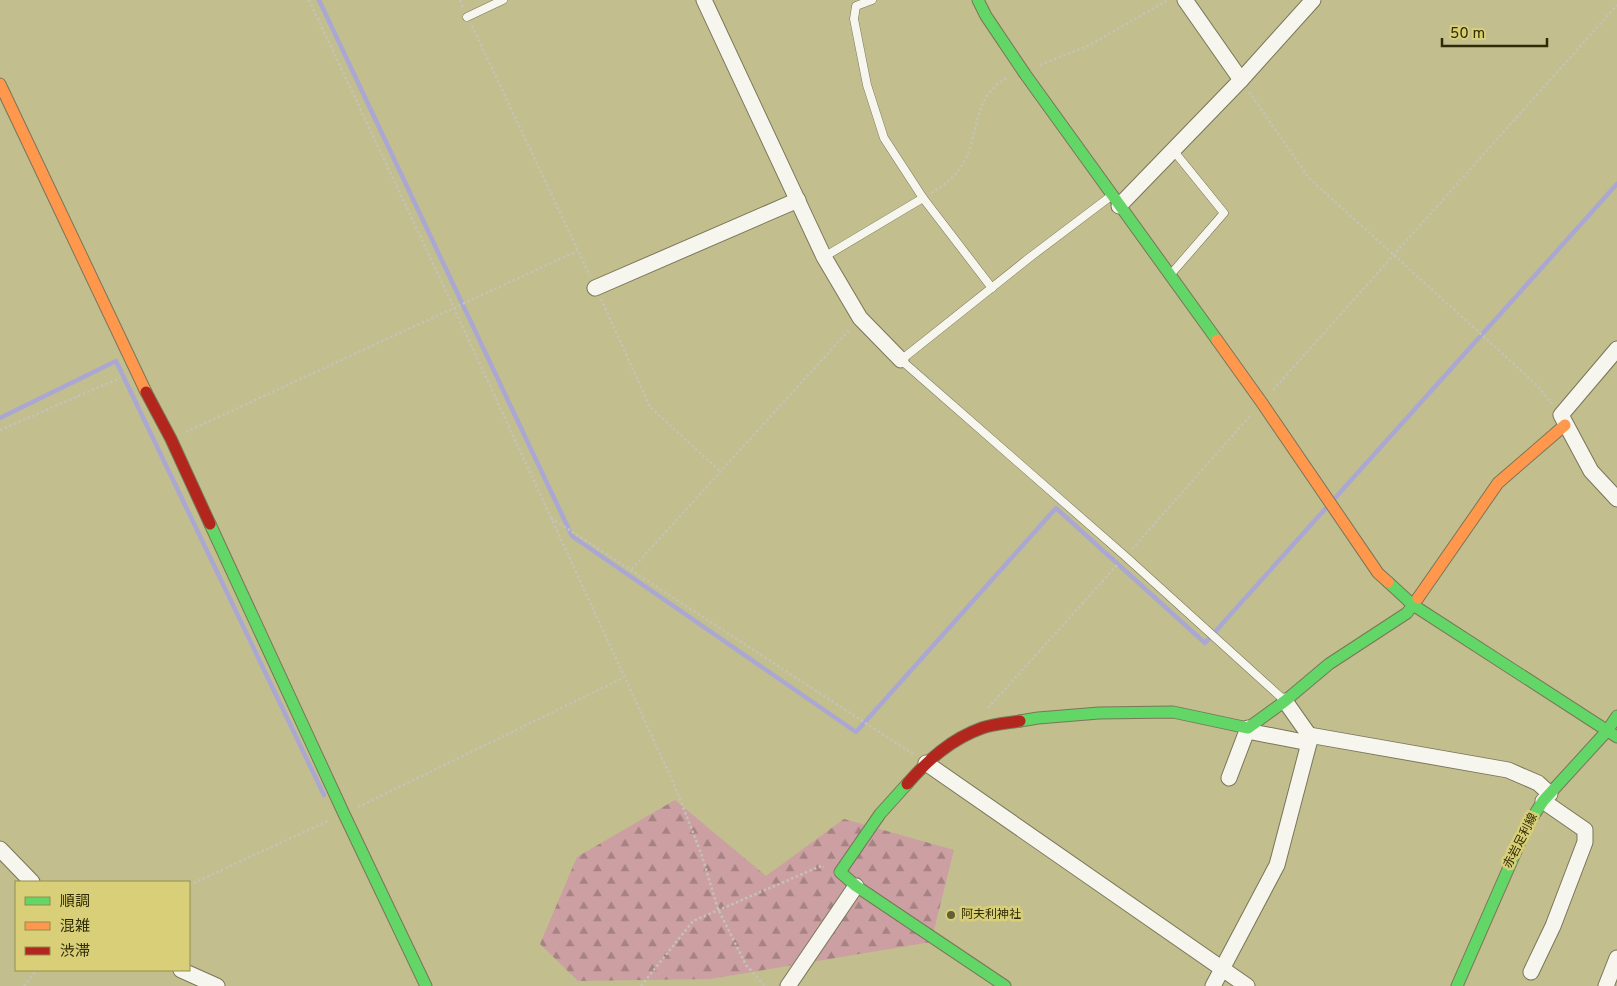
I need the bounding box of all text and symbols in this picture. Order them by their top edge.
scale bar [1442,15,1547,47]
text: 50 m [1450,25,1485,44]
street label: 赤岩足利線 [1500,811,1542,871]
legend [15,881,190,971]
text: 順調 [60,893,90,912]
place label: 阿夫利神社 [961,907,1021,923]
marker: 阿夫利神社 [945,909,957,921]
text: 混雑 [60,918,90,937]
text: 渋滞 [60,943,90,962]

